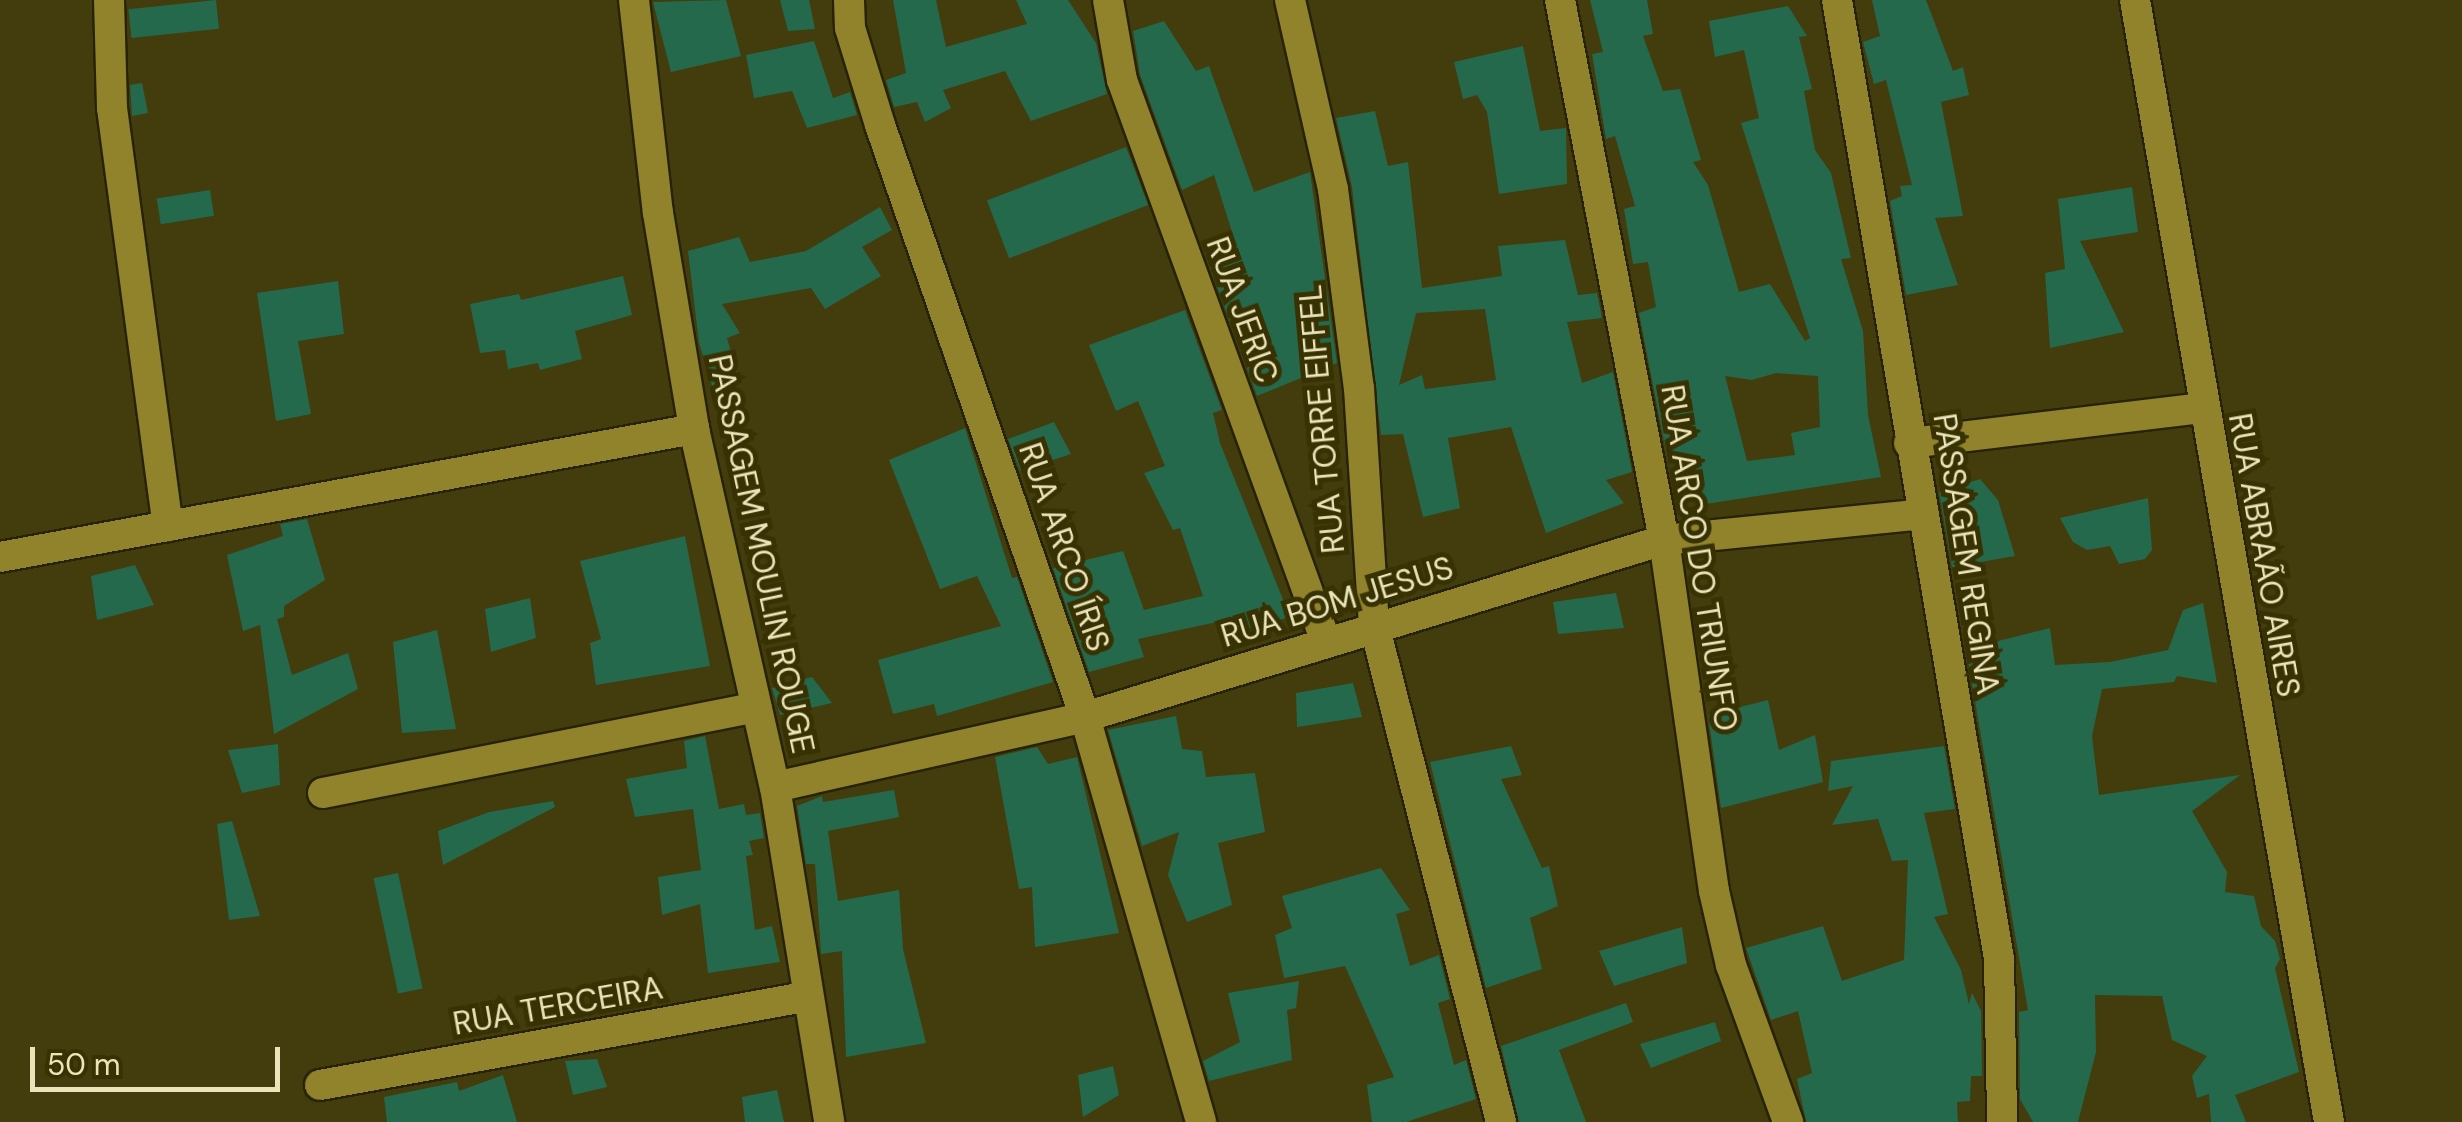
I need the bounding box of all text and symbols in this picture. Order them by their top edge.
street label: RUA JERIC [1198,232,1286,388]
street label: RUA TORRE EIFFEL [1291,283,1353,555]
street label: PASSAGEM MOULIN ROUGE [700,351,822,757]
street label: RUA ARCO DO TRIUNFO [1653,382,1745,734]
street label: RUA ABRAÃO AIRES [2220,410,2308,700]
street label: PASSAGEM REGINA [1925,411,2007,697]
street label: RUA ARCO ÍRIS [1010,438,1118,656]
street label: RUA BOM JESUS [1216,548,1458,656]
street label: RUA TERCEIRA [450,969,666,1043]
scale bar [35,1027,285,1089]
text: 50 m [47,1045,121,1084]

